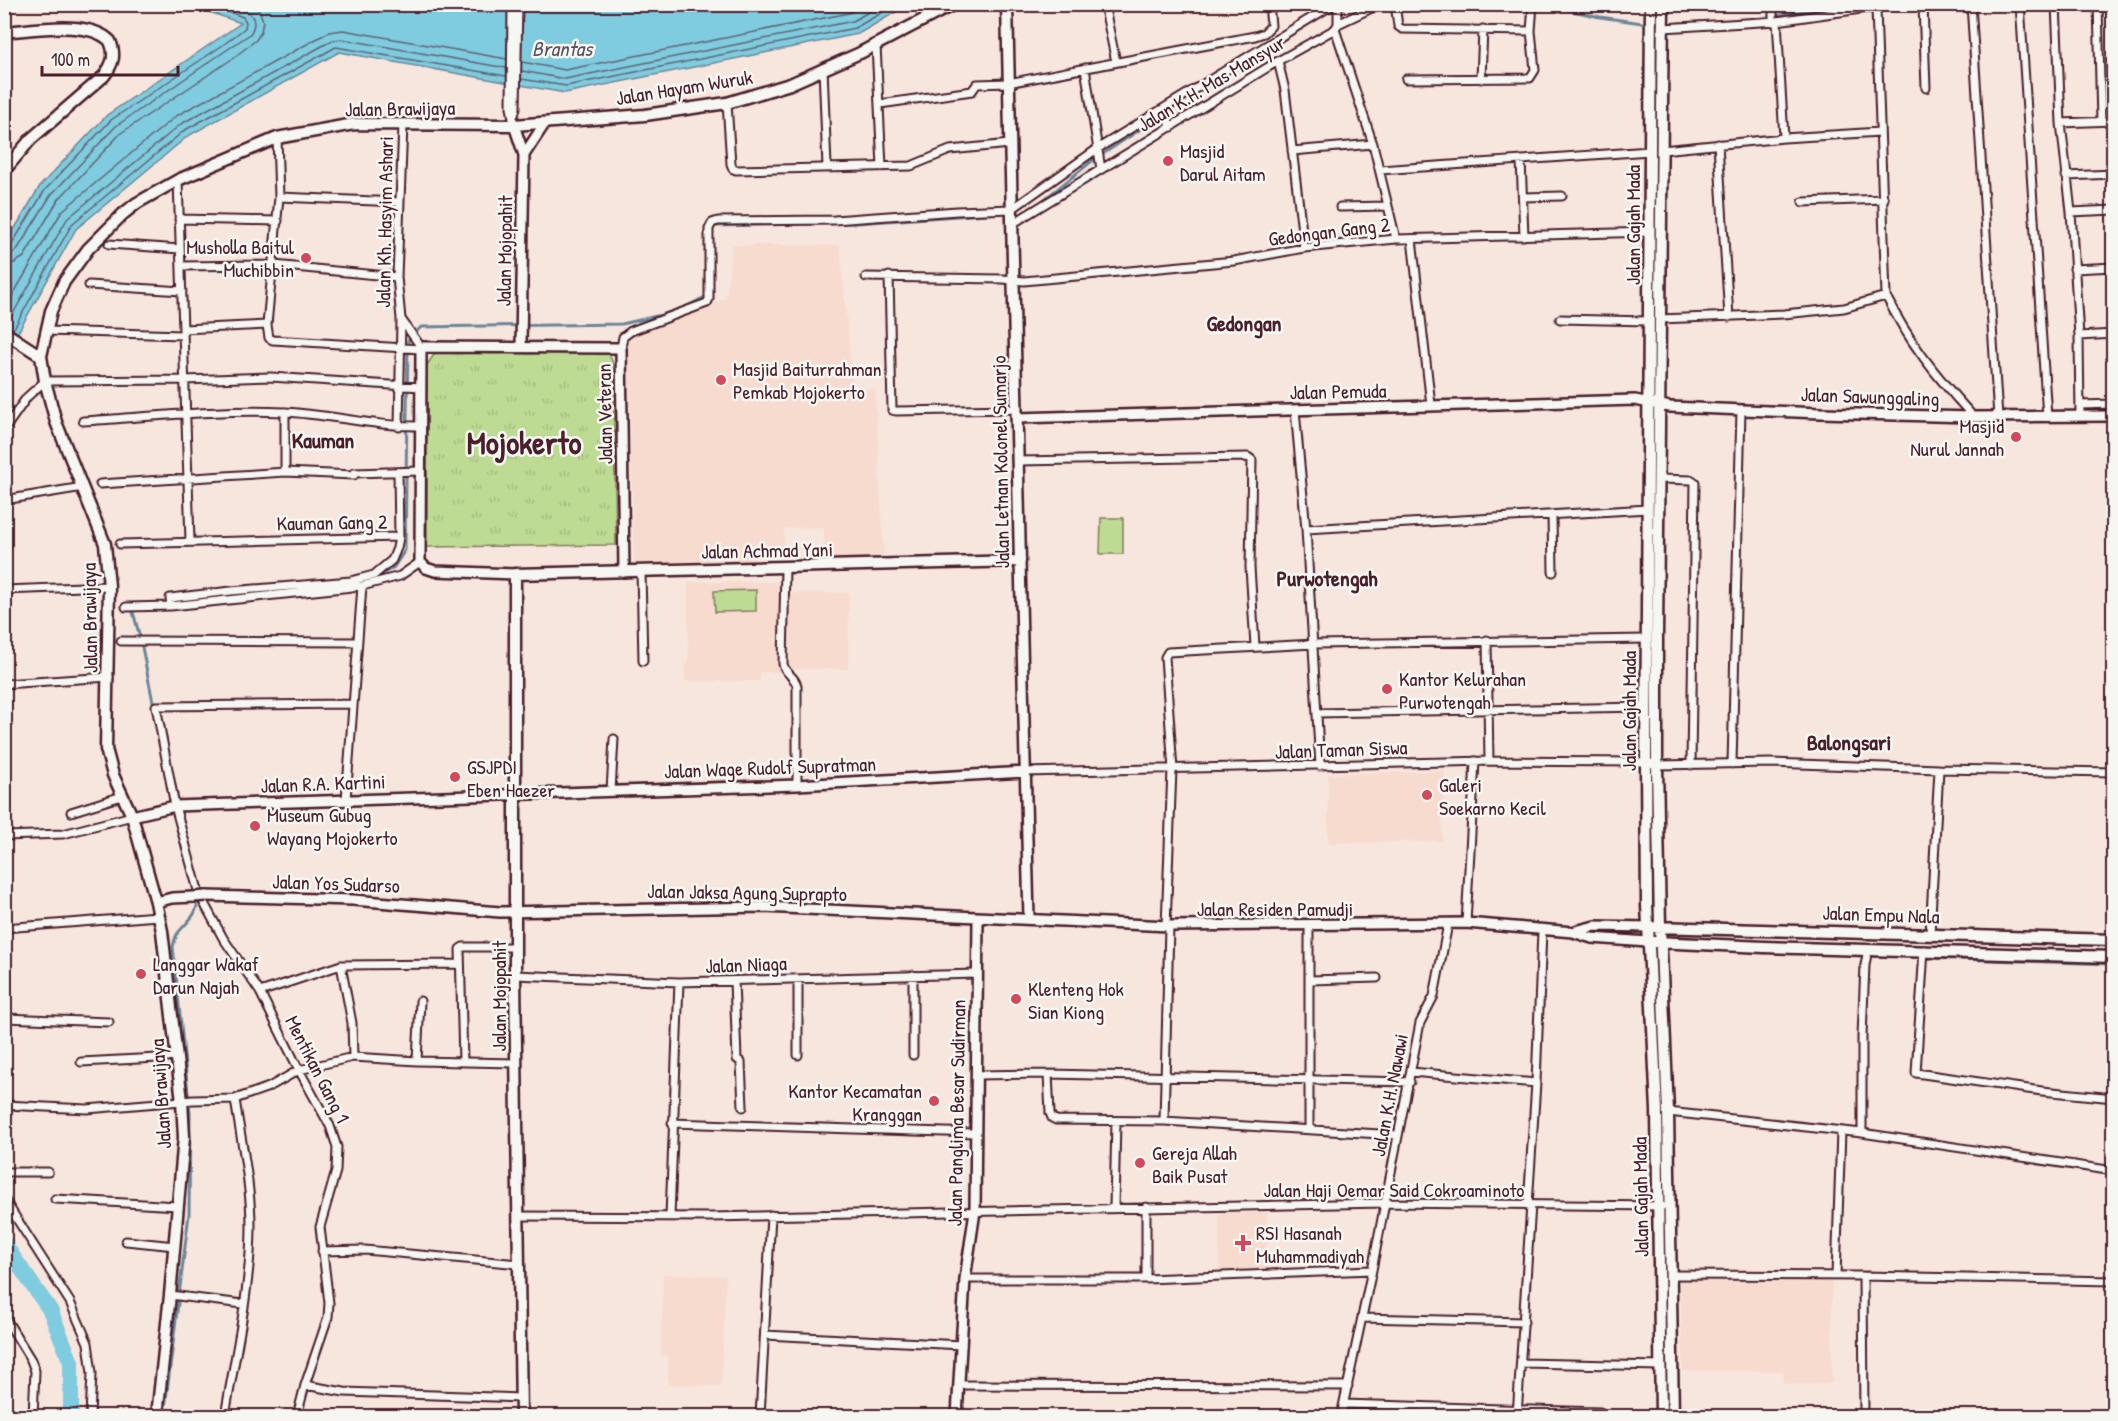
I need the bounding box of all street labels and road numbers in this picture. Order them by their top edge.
street label: Jalan K.H. Mas Mansyur [1132,28,1290,138]
street label: Jalan Hayam Wuruk [614,63,754,111]
street label: Jalan Brawijaya [345,94,456,122]
street label: Jalan Kh. Hasyim Ashari [369,136,399,308]
street label: Jalan Gajah Mada [1619,165,1646,285]
street label: Jalan Mojopahit [490,194,518,307]
street label: Gedongan Gang 2 [1267,210,1392,252]
street label: Jalan Letnan Kolonel Sumarjo [985,355,1015,569]
street label: Jalan Veteran [590,363,618,465]
street label: Jalan Pemuda [1289,377,1387,405]
street label: Jalan Sawunggaling [1800,380,1940,412]
street label: Kauman Gang 2 [276,508,388,536]
street label: Jalan Achmad Yani [701,535,833,565]
street label: Jalan Brawijaya [75,562,103,673]
street label: Jalan Gajah Mada [1615,651,1642,771]
street label: Jalan Taman Siswa [1274,733,1408,765]
street label: Jalan Wage Rudolf Supratman [663,750,877,784]
street label: Jalan R.A. Kartini [260,767,386,799]
street label: Jalan Yos Sudarso [272,867,400,899]
street label: Jalan Jaksa Agung Suprapto [647,877,847,907]
street label: Jalan Residen Pamudji [1197,895,1353,922]
street label: Jalan Empu Nala [1822,898,1940,930]
street label: Jalan Mojopahit [485,939,512,1051]
street label: Jalan Niaga [705,949,787,979]
street label: Jalan Panglima Besar Sudirman [941,999,971,1227]
street label: Mentikan Gang 1 [279,1011,357,1127]
street label: Jalan K.H. Nawawi [1364,1031,1414,1159]
street label: Jalan Brawijaya [143,1038,177,1150]
street label: Jalan Gajah Mada [1625,1136,1655,1257]
street label: Jalan Haji Oemar Said Cokroaminoto [1264,1176,1524,1203]

